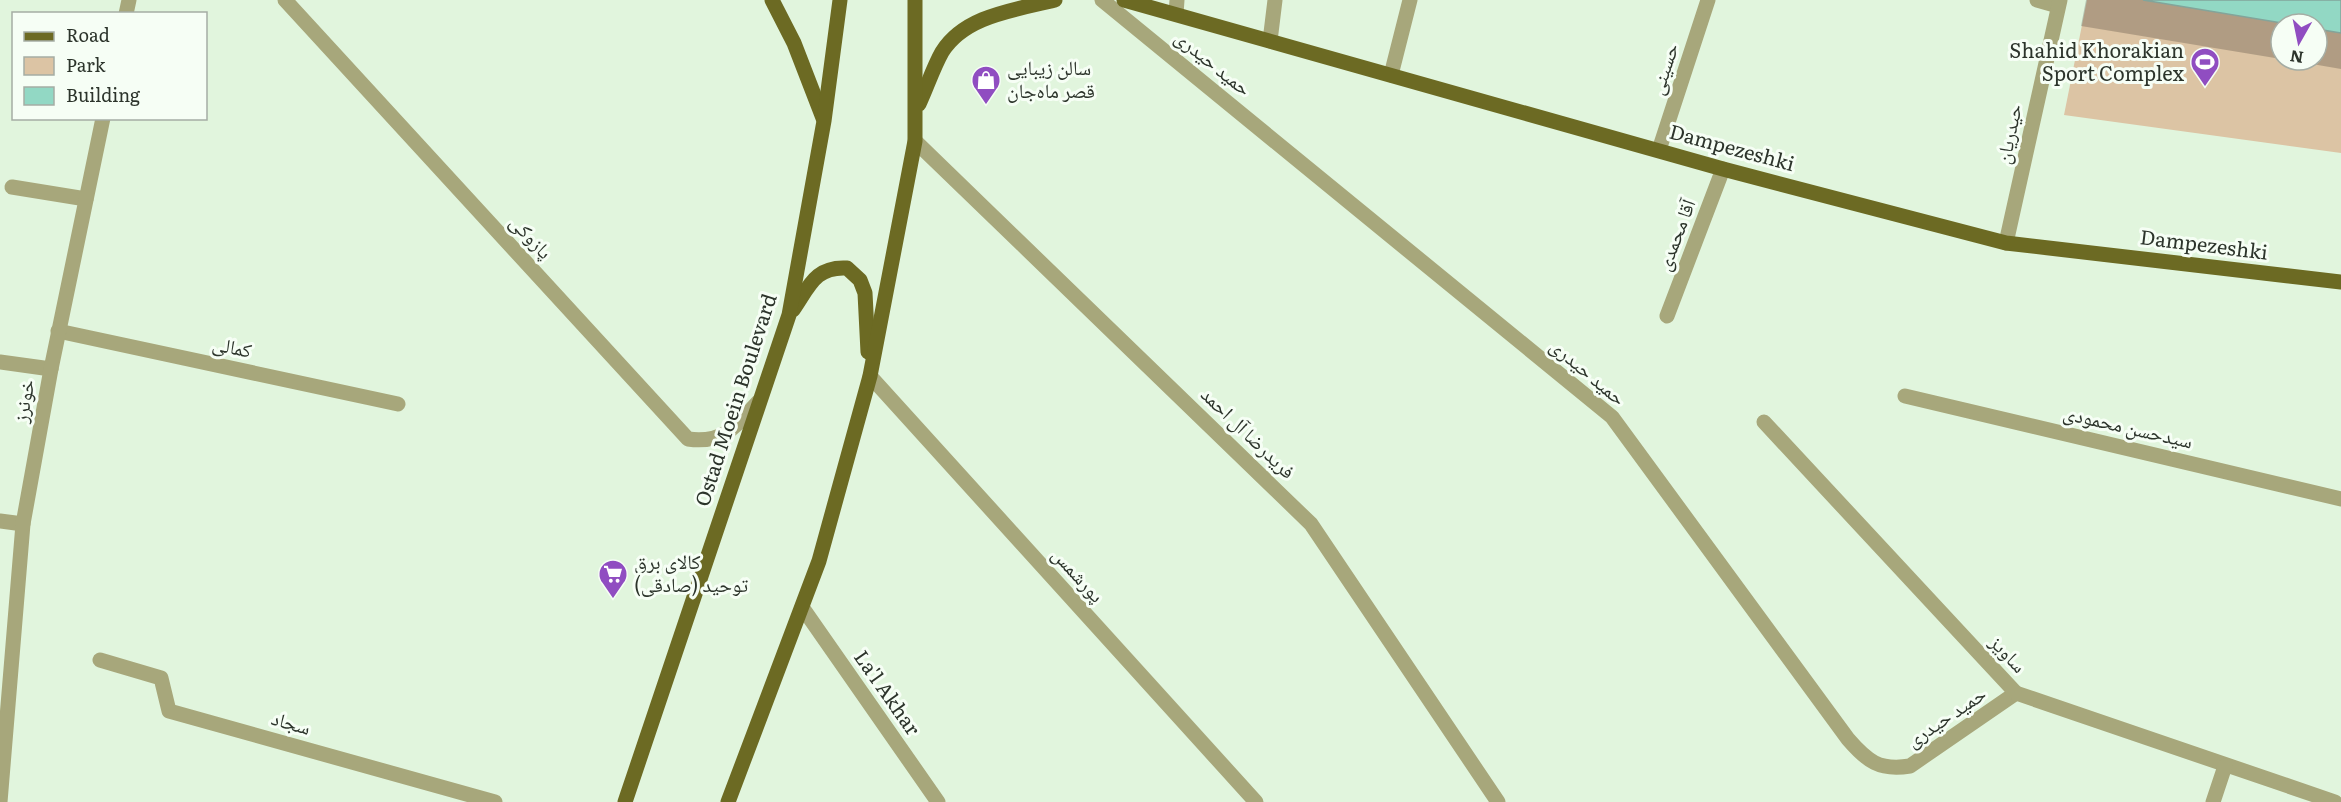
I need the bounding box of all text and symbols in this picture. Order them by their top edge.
legend [12,12,207,120]
north arrow [2269,12,2329,72]
text: Road [66,21,110,48]
street label: حمید حیدری [1169,21,1259,102]
place label: Shahid Khorakian Sport Complex [2009,34,2185,87]
street label: حسینی [1640,38,1685,98]
text: N [2288,45,2305,71]
sports icon: Shahid Khorakian Sport Complex [2189,46,2221,88]
text: Park [66,51,107,78]
place label: سالن زیبایی قصر ماه‌جان [1007,51,1095,104]
shop icon: سالن زیبایی قصر ماه‌جان [970,64,1002,106]
text: Building [66,81,141,108]
street label: حیدریان [1986,100,2028,166]
street label: Dampezeshki [1667,115,1799,177]
street label: آقا محمدی [1647,193,1702,275]
street label: پازوکی [504,207,561,265]
street label: Dampezeshki [2139,220,2270,266]
street label: Ostad Moein Boulevard [686,289,783,510]
street label: کمالی [210,326,255,364]
street label: حمید حیدری [1545,330,1634,411]
street label: خونرز [3,376,41,426]
street label: فریدرضا آل احمد [1195,379,1303,484]
street label: سیدحسن محمودی [2061,396,2196,455]
street label: پورشمس [1046,539,1113,608]
place label: کالای برق توحید (صادقی) [634,545,748,598]
supermarket icon: کالای برق توحید (صادقی) [597,558,629,600]
street label: ساویز [1983,626,2035,678]
street label: La'l Akhar [848,643,929,741]
street label: حمید حیدری [1899,677,1991,753]
street label: سجاد [268,701,315,741]

